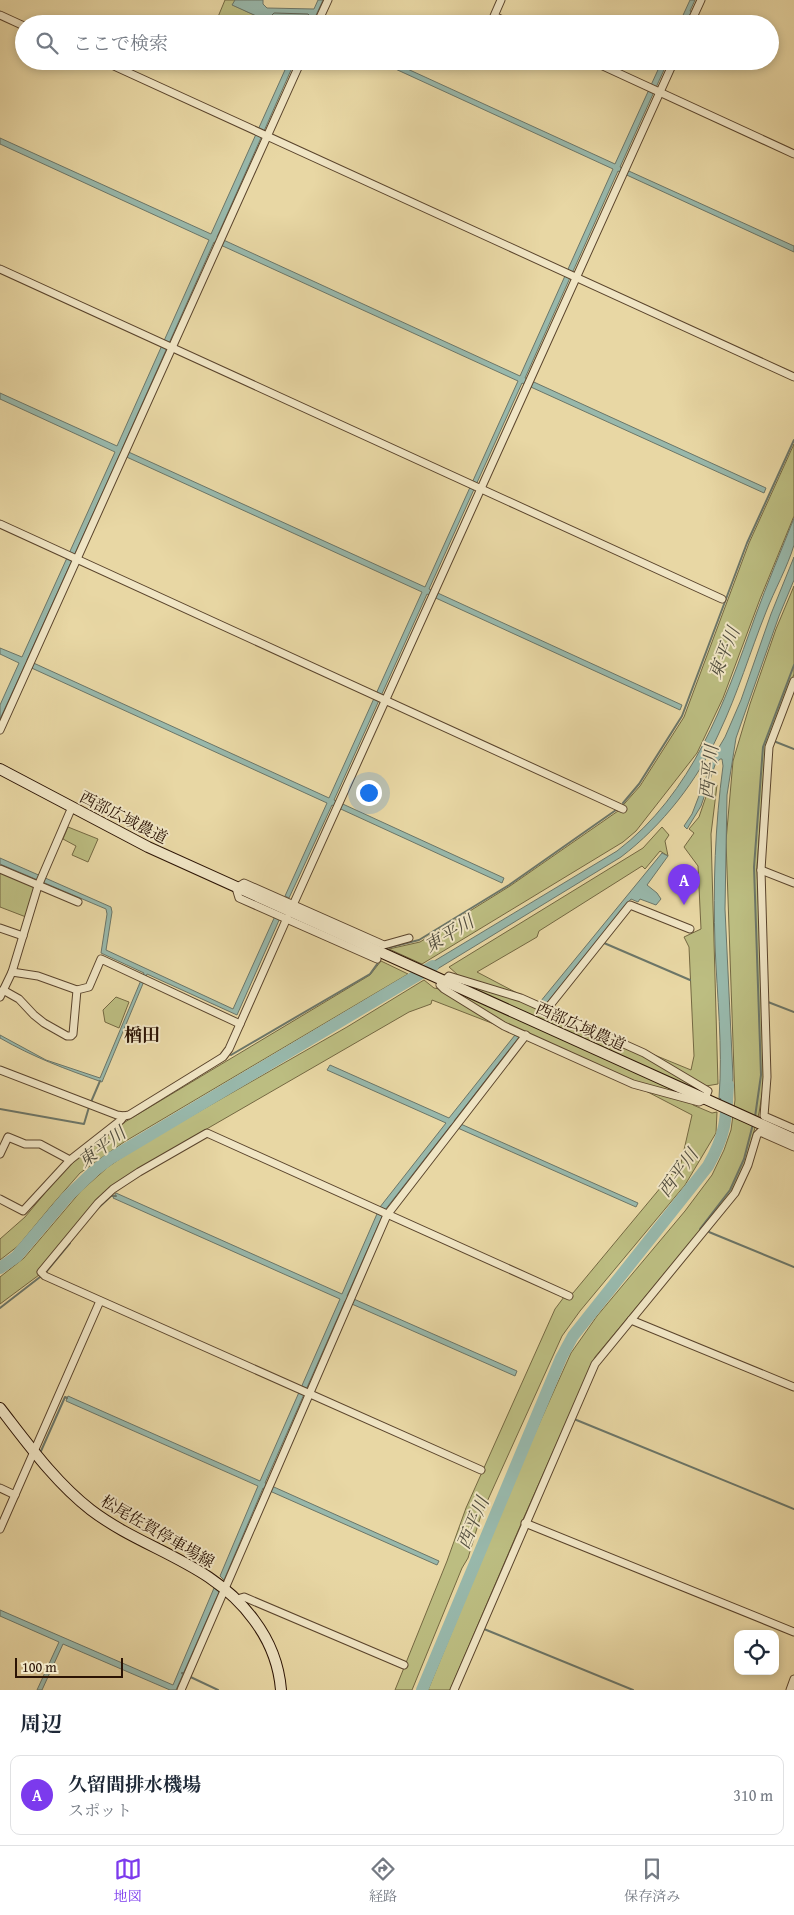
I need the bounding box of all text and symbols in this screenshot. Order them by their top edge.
search box [15,15,779,70]
icon: search [33,29,61,57]
text: ここで検索 [73,29,168,57]
water label: 東平川 [701,621,747,683]
water label: 西平川 [692,742,725,800]
your location [356,780,382,806]
street label: 西部広域農道 [76,785,172,849]
pin: A [668,864,700,905]
water label: 東平川 [419,907,481,959]
street label: 西部広域農道 [532,996,630,1056]
district label: 楢田 [124,1021,160,1048]
water label: 東平川 [72,1118,133,1174]
water label: 西平川 [651,1141,706,1202]
street label: 松尾佐賀停車場線 [97,1489,219,1573]
water label: 西平川 [450,1491,496,1553]
map controls [734,1630,779,1675]
button: locate [734,1630,779,1675]
scale bar [15,1655,122,1678]
text: 100 m [22,1657,57,1677]
text: 周辺 [20,1708,62,1739]
text: 久留間排水機場 [68,1770,201,1798]
text: A [32,1783,42,1807]
text: 310 m [733,1783,773,1807]
text: スポット [68,1798,132,1822]
tab: 地図 [114,1855,142,1906]
tab: 経路 [369,1855,397,1906]
tab: 保存済み [624,1855,680,1906]

